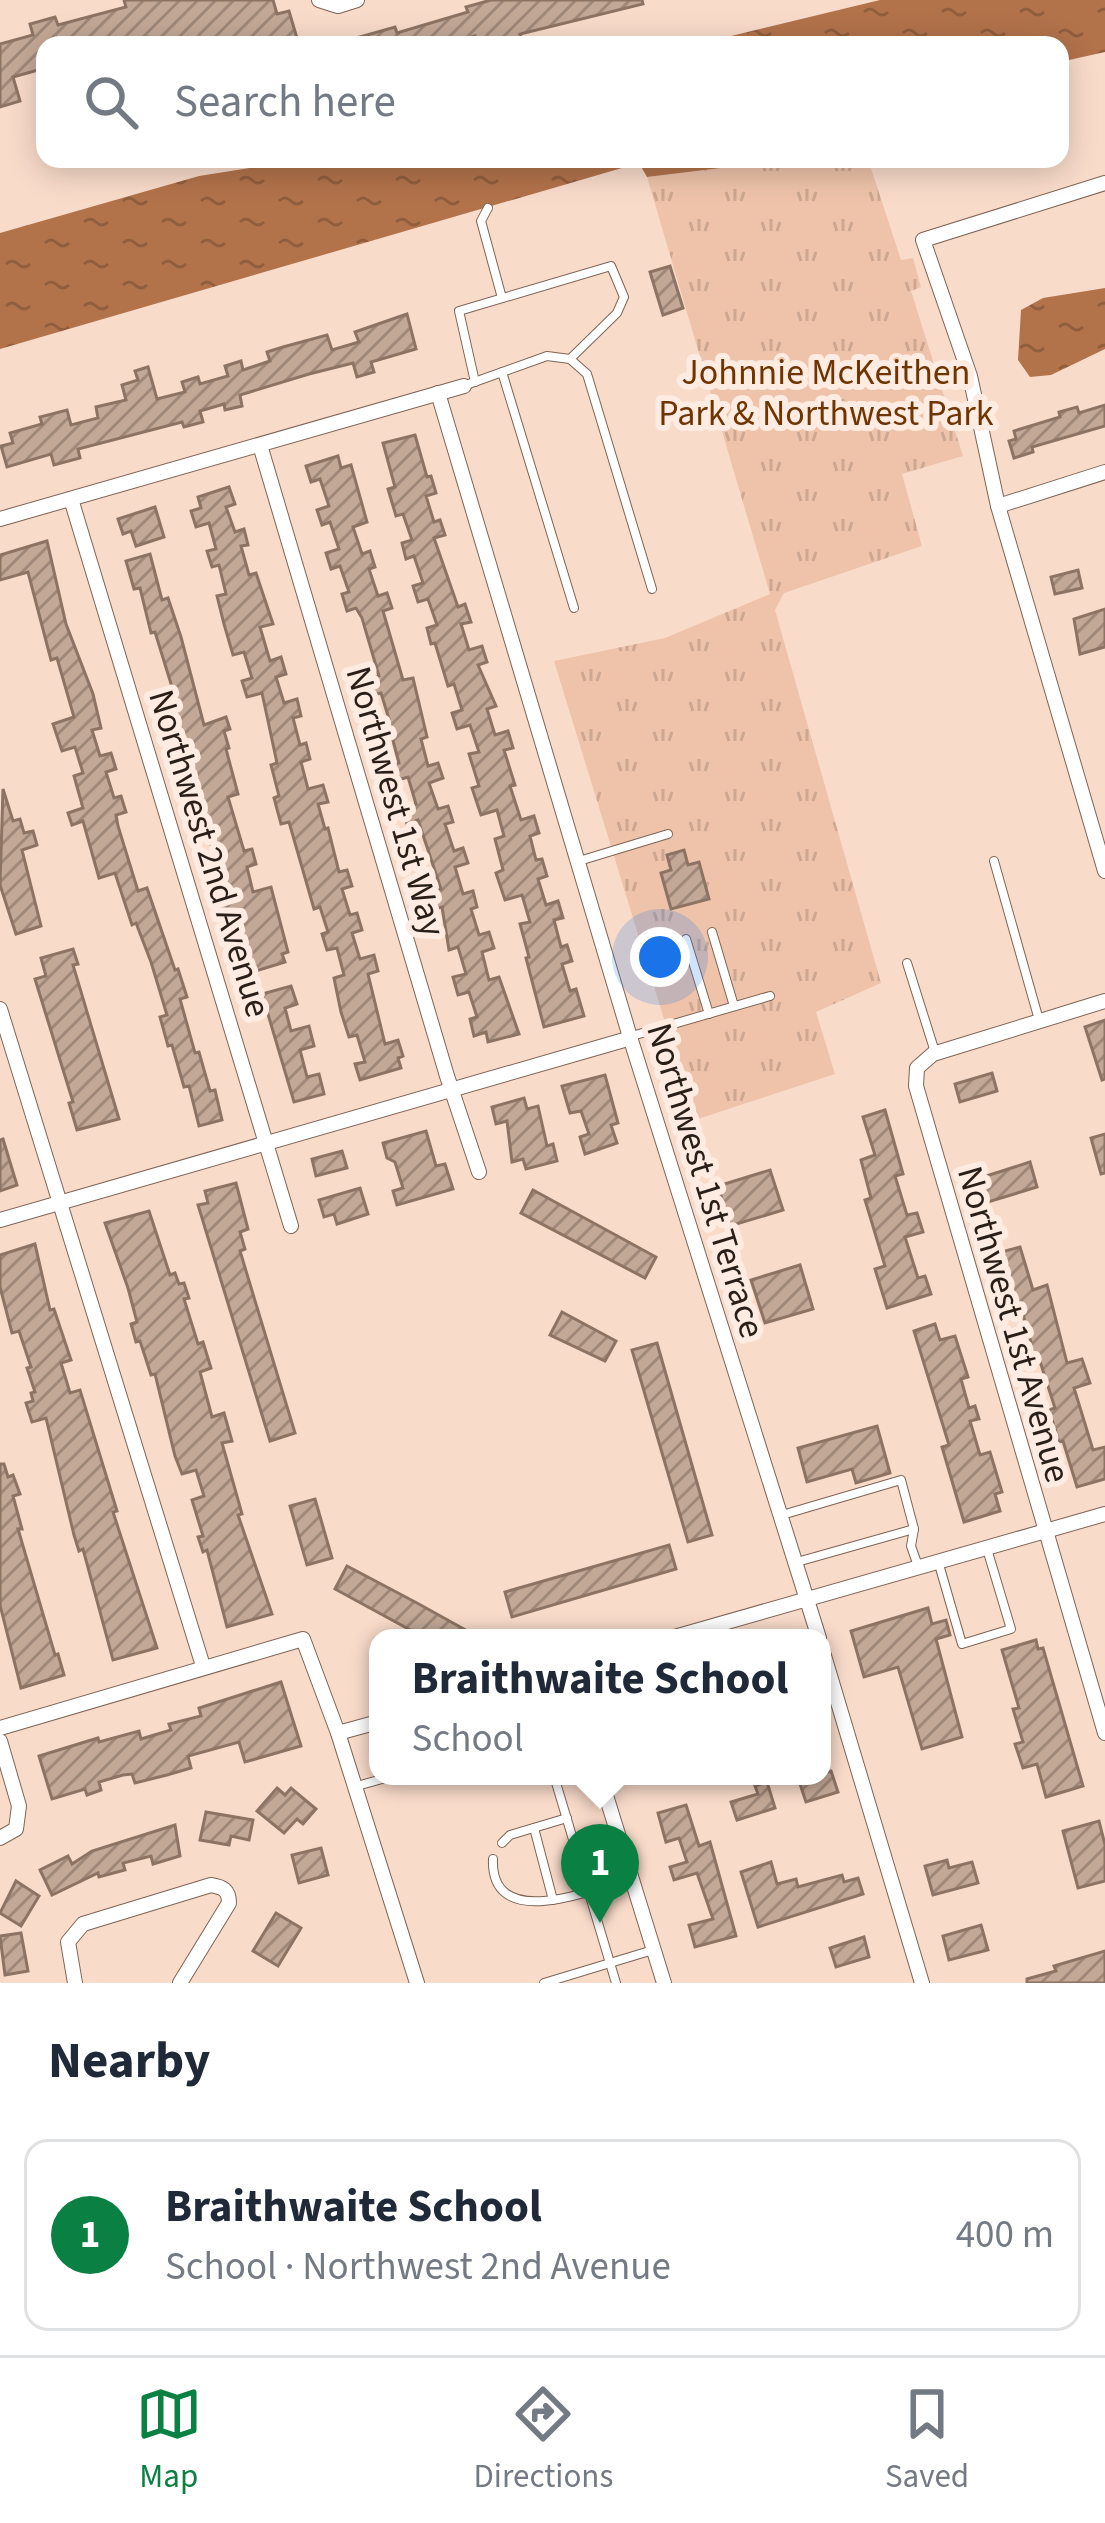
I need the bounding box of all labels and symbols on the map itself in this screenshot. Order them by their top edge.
park label: Johnnie McKeithen Park & Northwest Park [658,347,994,439]
street label: Northwest 1st Way [333,660,459,943]
street label: Northwest 2nd Avenue [135,683,284,1024]
your location [630,927,690,987]
street label: Northwest 1st Terrace [633,1017,778,1344]
street label: Northwest 1st Avenue [944,1160,1083,1489]
pin: 1 [561,1824,639,1923]

